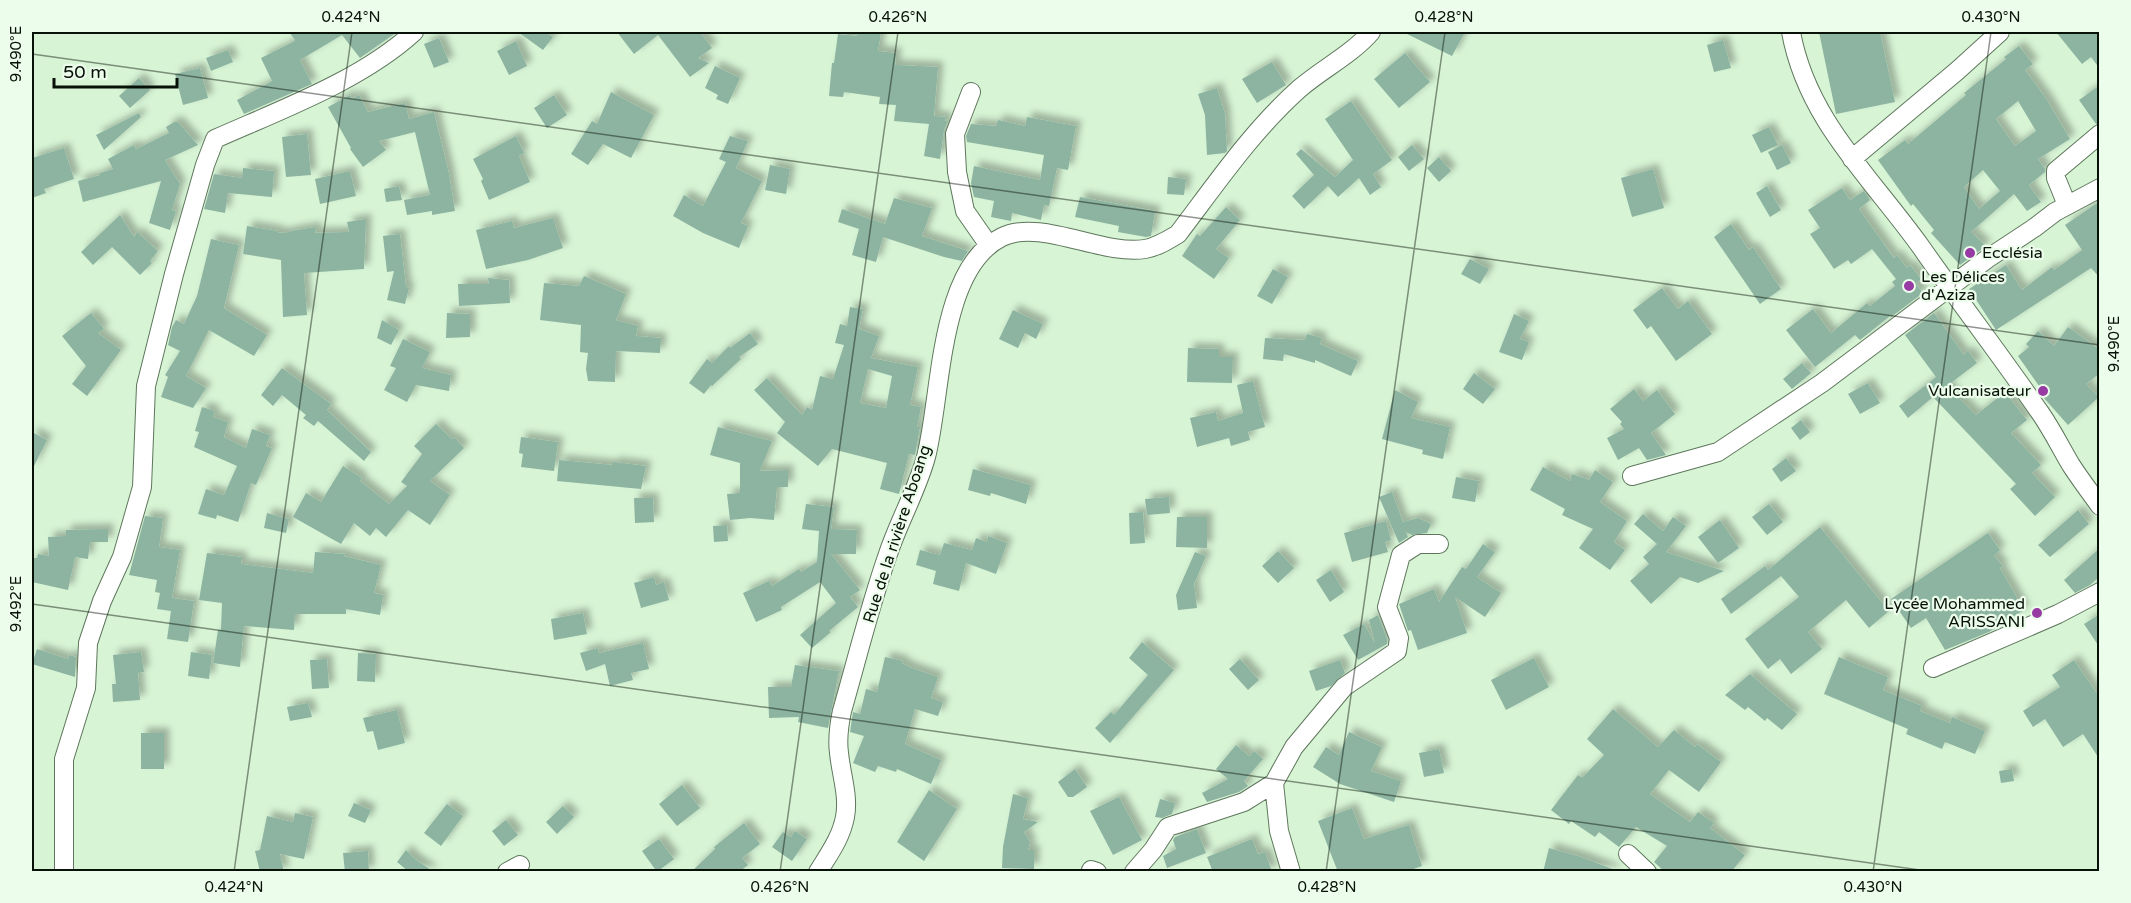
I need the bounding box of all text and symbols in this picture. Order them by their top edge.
text: 0.424°N [322,8,381,26]
text: 0.426°N [869,8,927,26]
text: 0.428°N [1415,8,1474,26]
text: 0.430°N [1962,8,2021,26]
text: 9.490°E [7,26,25,82]
scale bar [54,51,177,89]
text: 50 m [63,61,107,83]
place label: Ecclésia [1982,243,2043,263]
marker: Ecclésia [1963,246,1977,260]
place label: Les Délices d'Aziza [1921,267,2005,305]
marker: Les Délices d'Aziza [1902,279,1916,293]
text: 9.490°E [2105,316,2123,372]
place label: Vulcanisateur [1928,381,2032,401]
marker: Vulcanisateur [2036,384,2050,398]
street label: Rue de la rivière Aboang [859,442,935,626]
text: 9.492°E [7,576,25,632]
place label: Lycée Mohammed ARISSANI [1884,594,2025,632]
marker: Lycée Mohammed ARISSANI [2030,606,2044,620]
text: 0.424°N [205,878,264,896]
text: 0.426°N [751,878,809,896]
text: 0.428°N [1298,878,1357,896]
text: 0.430°N [1844,878,1903,896]

